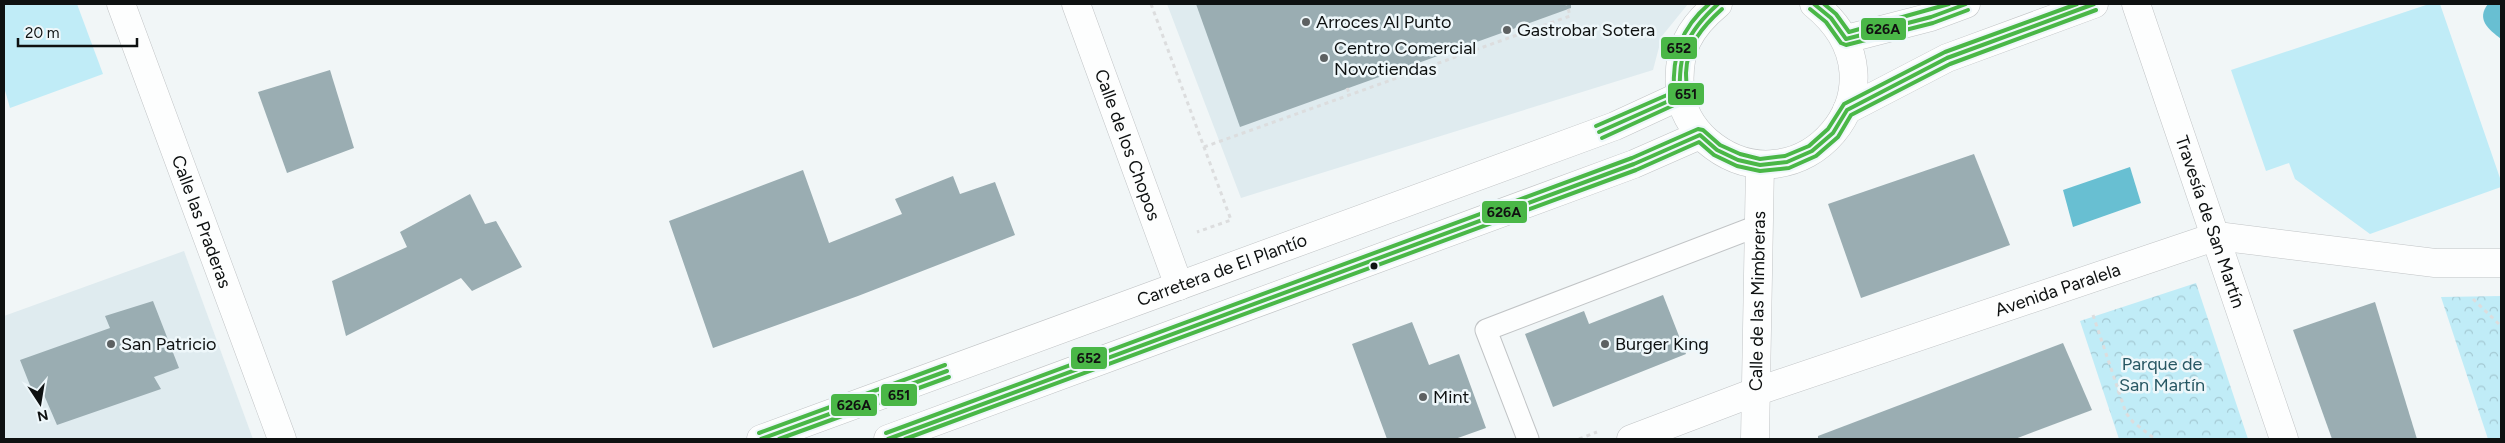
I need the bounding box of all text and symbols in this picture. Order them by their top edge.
place label: Arroces Al Punto [1316,11,1451,33]
scale bar [18,15,136,47]
marker: Arroces Al Punto [1300,16,1312,28]
line badge: 626A [1860,17,1907,41]
place label: Gastrobar Sotera [1517,19,1655,41]
text: 626A [1866,21,1900,38]
text: 20 m [25,24,59,42]
marker: Gastrobar Sotera [1501,24,1513,36]
line badge: 652 [1660,36,1698,60]
place label: Centro Comercial Novotiendas [1334,37,1476,80]
text: 652 [1667,40,1691,57]
marker: Centro Comercial Novotiendas [1318,52,1330,64]
street label: Calle de los Chopos [1090,66,1165,224]
line badge: 651 [1667,82,1705,106]
text: 651 [1675,86,1697,103]
street label: Travesía de San Martín [2171,133,2250,311]
street label: Calle las Praderas [167,152,236,291]
line badge: 626A [1481,200,1528,224]
text: 626A [1487,204,1521,221]
street label: Calle de las Mimbreras [1745,211,1770,391]
street label: Carretera de El Plantío [1134,229,1310,311]
street label: Avenida Paralela [1992,258,2123,321]
unlabelled marker [1369,261,1379,271]
place label: San Patricio [121,333,217,355]
place label: Burger King [1615,333,1709,355]
marker: San Patricio [105,338,117,350]
marker: Burger King [1599,338,1611,350]
line badge: 652 [1070,346,1108,370]
text: 652 [1077,350,1101,367]
park label: Parque de San Martín [2119,353,2205,396]
north arrow [15,378,65,428]
line badge: 651 [880,383,918,407]
place label: Mint [1433,386,1469,408]
text: 651 [888,387,910,404]
marker: Mint [1417,391,1429,403]
line badge: 626A [830,393,878,417]
text: 626A [837,397,871,414]
text: N [36,406,50,425]

